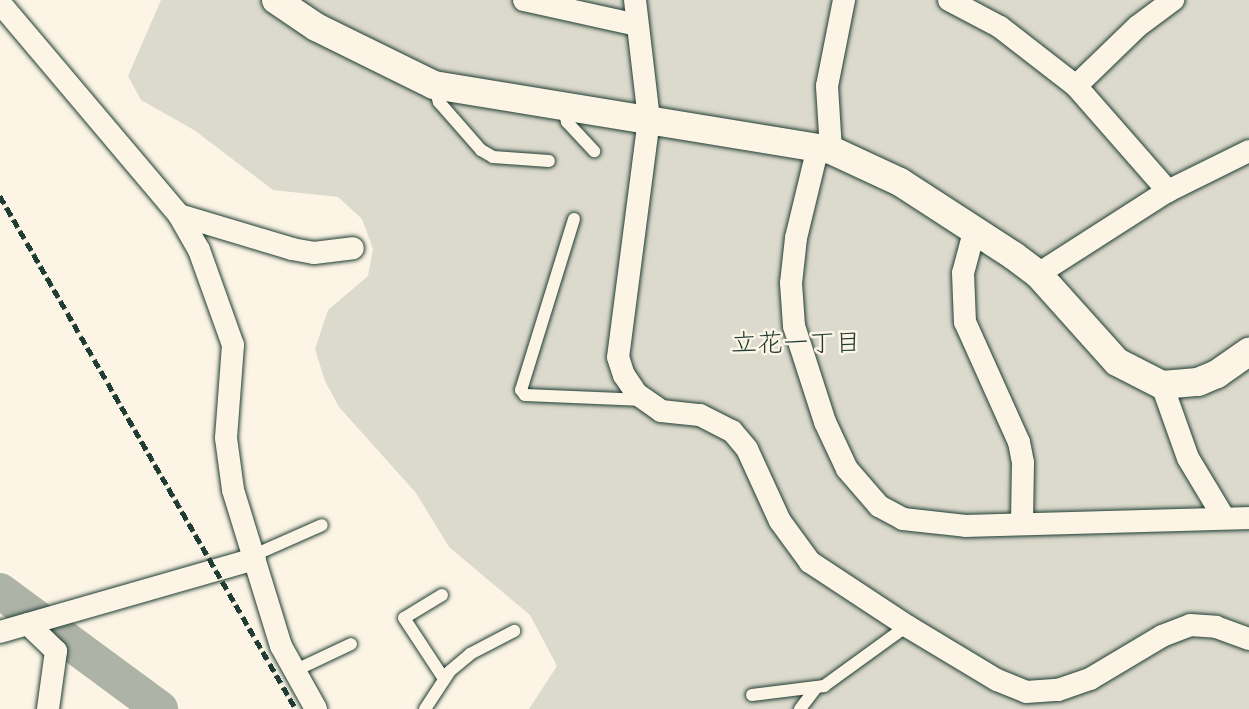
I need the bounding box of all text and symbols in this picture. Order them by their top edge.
district label: 立花一丁目 [731,329,861,361]

